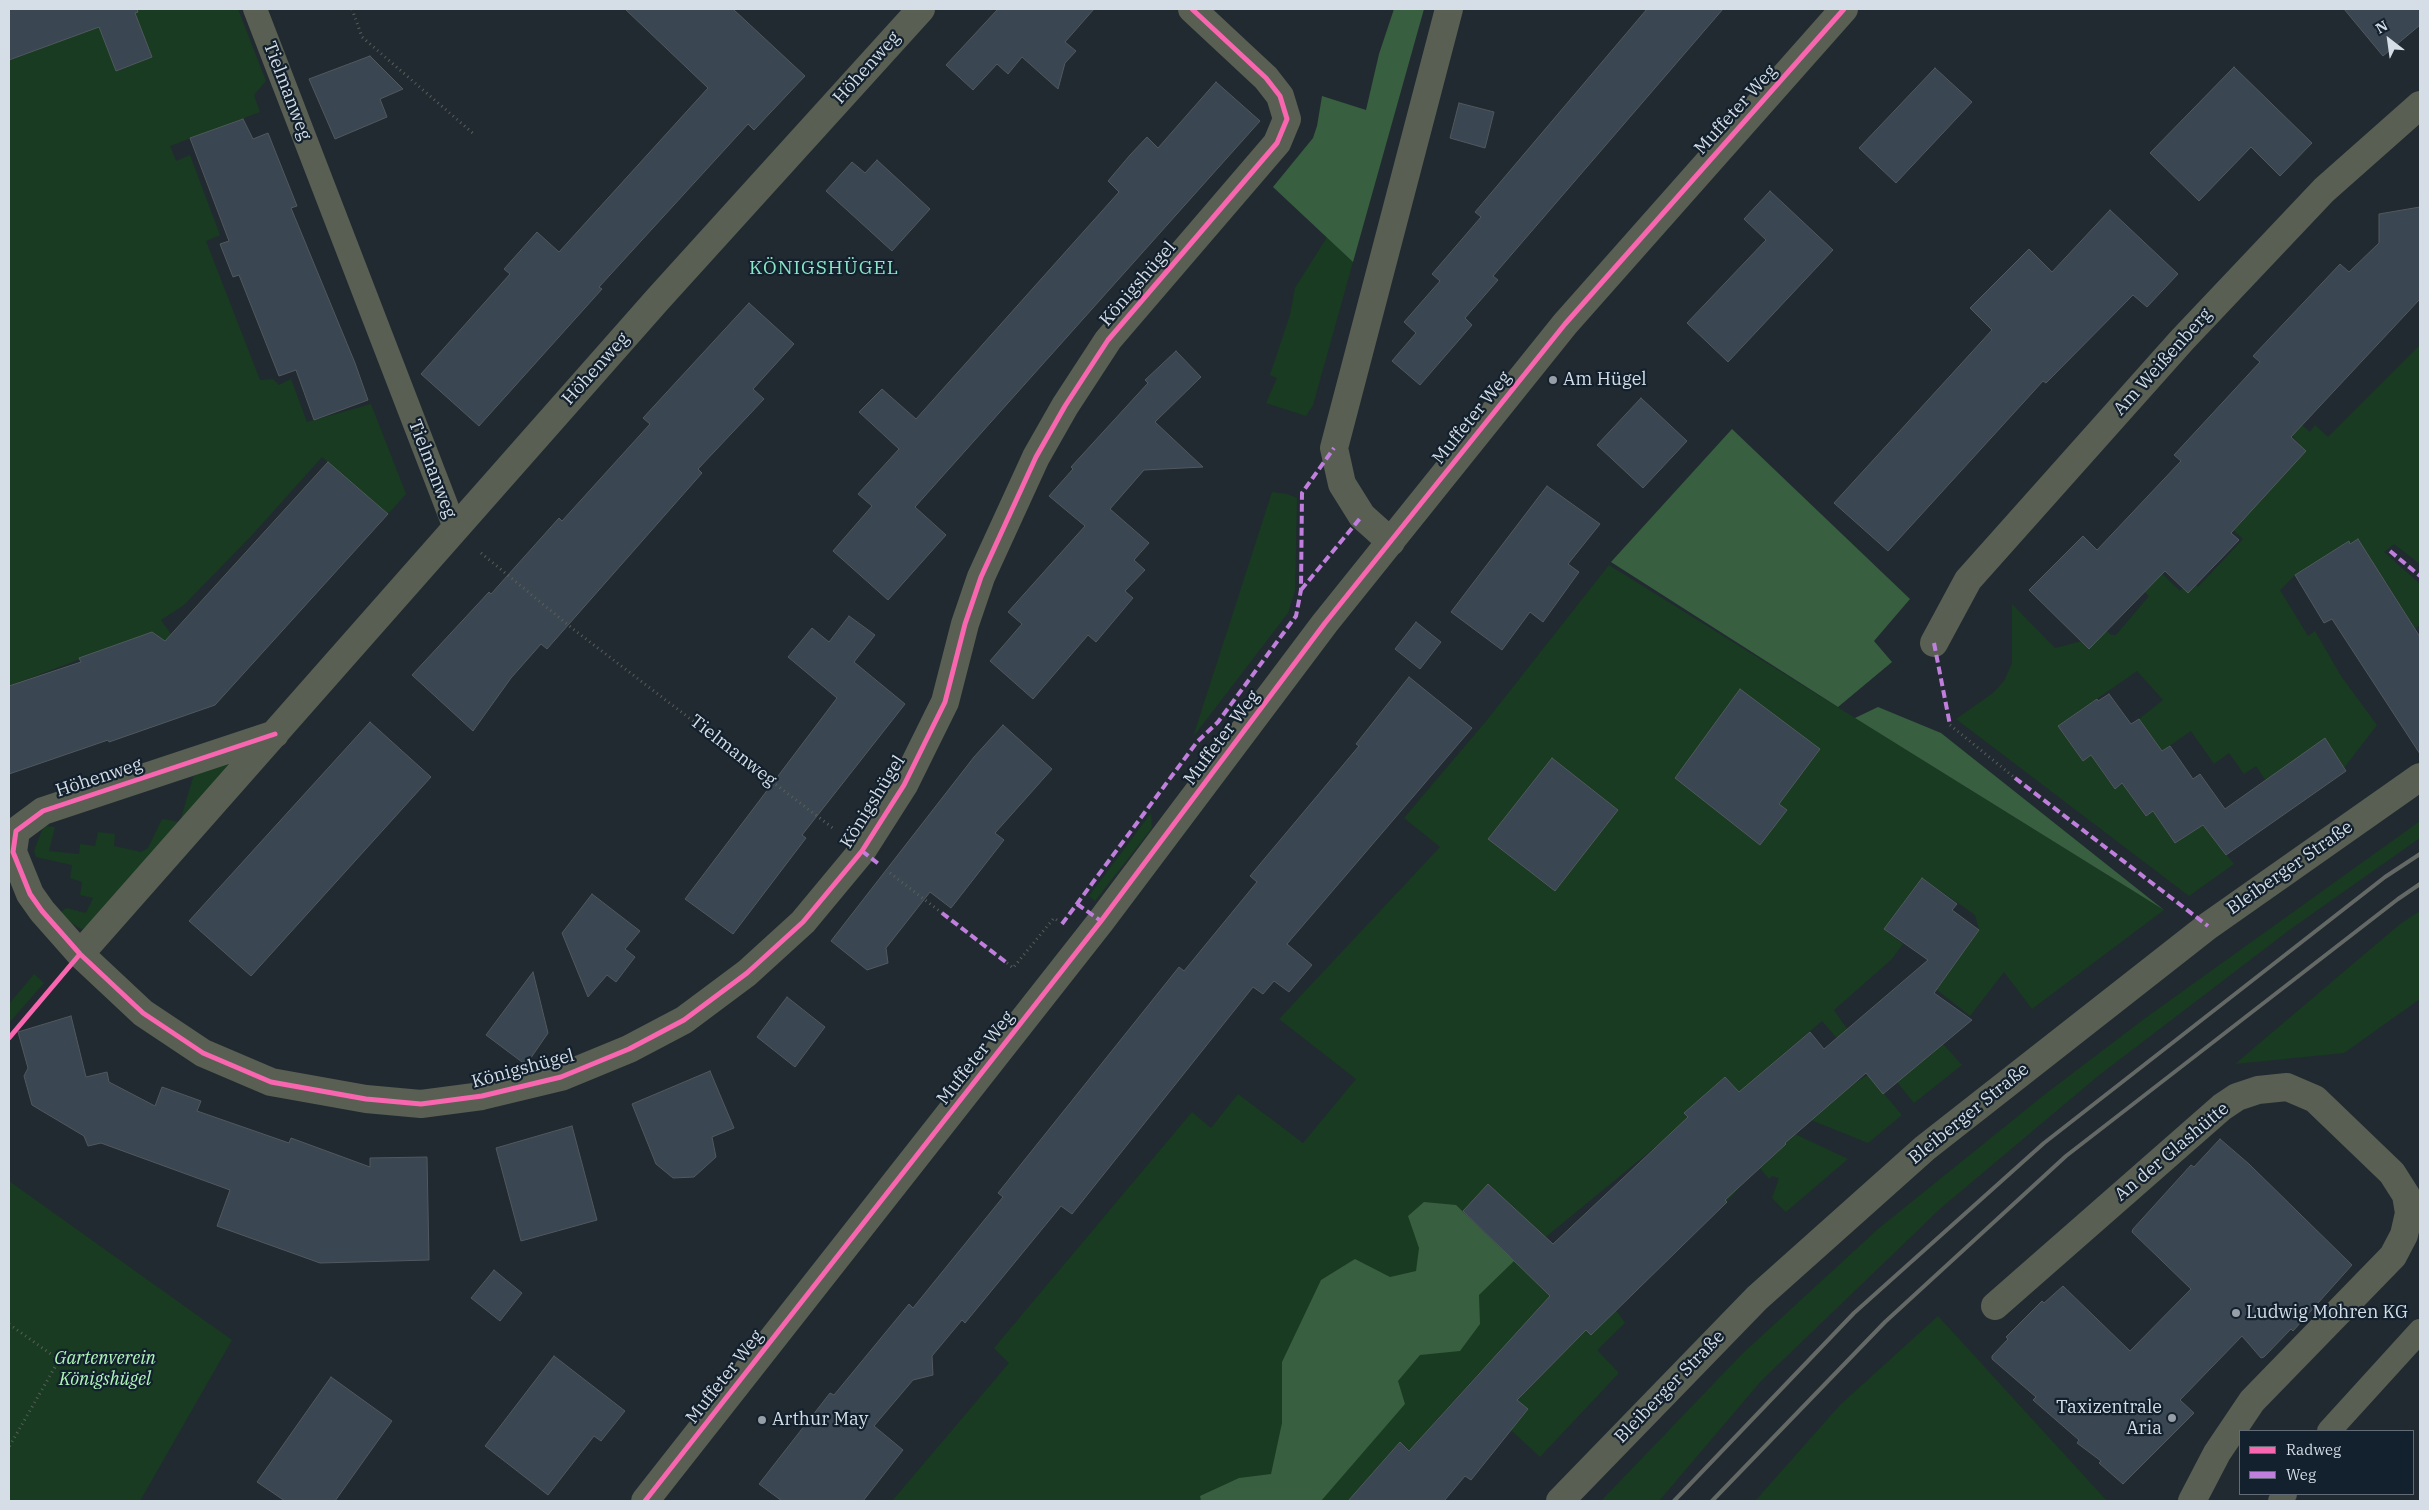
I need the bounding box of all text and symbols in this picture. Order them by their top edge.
north arrow [2364,15,2414,65]
text: N [2372,16,2391,38]
street label: Höhenweg [829,27,905,109]
street label: Tielmanweg [258,39,316,143]
street label: Muffeter Weg [1690,61,1782,159]
street label: Königshügel [1095,237,1181,331]
district label: KÖNIGSHÜGEL [748,258,900,280]
street label: Am Weißenberg [2109,304,2217,420]
street label: Höhenweg [558,328,634,410]
street label: Muffeter Weg [1428,367,1516,469]
place label: Am Hügel [1563,369,1647,391]
marker: Am Hügel [1547,374,1559,386]
street label: Tielmanweg [403,417,461,521]
street label: Muffeter Weg [1179,686,1265,790]
street label: Tielmanweg [685,710,781,792]
street label: Königshügel [836,752,910,852]
street label: Höhenweg [53,754,145,802]
street label: Bleiberger Straße [2223,816,2357,920]
street label: Muffeter Weg [933,1007,1019,1109]
street label: Königshügel [469,1045,577,1093]
street label: Bleiberger Straße [1904,1059,2034,1169]
street label: An der Glashütte [2111,1098,2233,1206]
place label: Ludwig Mohren KG [2246,1302,2408,1324]
marker: Ludwig Mohren KG [2230,1307,2242,1319]
street label: Muffeter Weg [682,1326,768,1428]
street label: Bleiberger Straße [1611,1326,1729,1448]
park label: Gartenverein Königshügel [54,1348,156,1390]
place label: Taxizentrale Aria [2056,1397,2162,1440]
place label: Arthur May [772,1409,868,1431]
marker: Taxizentrale Aria [2166,1412,2178,1424]
marker: Arthur May [756,1414,768,1426]
legend [2239,1430,2414,1495]
text: Radweg [2286,1440,2341,1459]
text: Weg [2286,1465,2316,1484]

